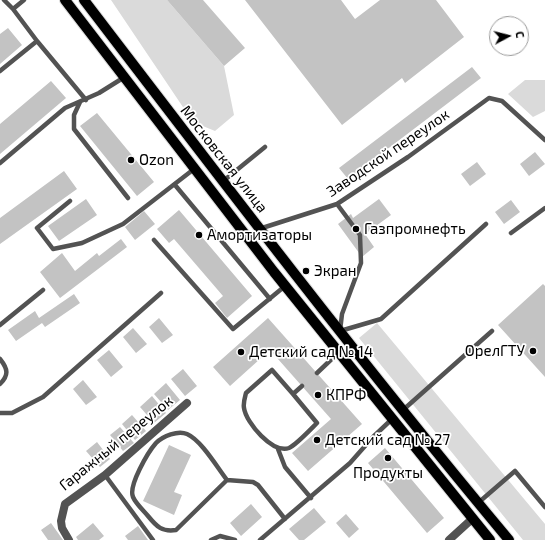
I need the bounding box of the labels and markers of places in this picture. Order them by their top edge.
place label: Ozon [139,151,174,169]
marker: Ozon [126,155,136,165]
place label: Газпромнефть [364,220,466,238]
marker: Газпромнефть [351,224,361,234]
place label: Амортизаторы [207,226,312,244]
marker: Амортизаторы [194,230,204,240]
place label: Экран [314,262,356,280]
marker: Экран [301,266,311,276]
place label: ОрелГТУ [465,342,525,360]
place label: Детский сад № 14 [249,343,373,361]
marker: ОрелГТУ [528,346,538,356]
marker: Детский сад № 14 [236,347,246,357]
place label: КПРФ [326,386,366,404]
marker: КПРФ [313,390,323,400]
place label: Детский сад № 27 [325,431,450,449]
marker: Детский сад № 27 [312,435,322,445]
marker: Продукты [383,453,393,463]
place label: Продукты [353,464,423,482]

